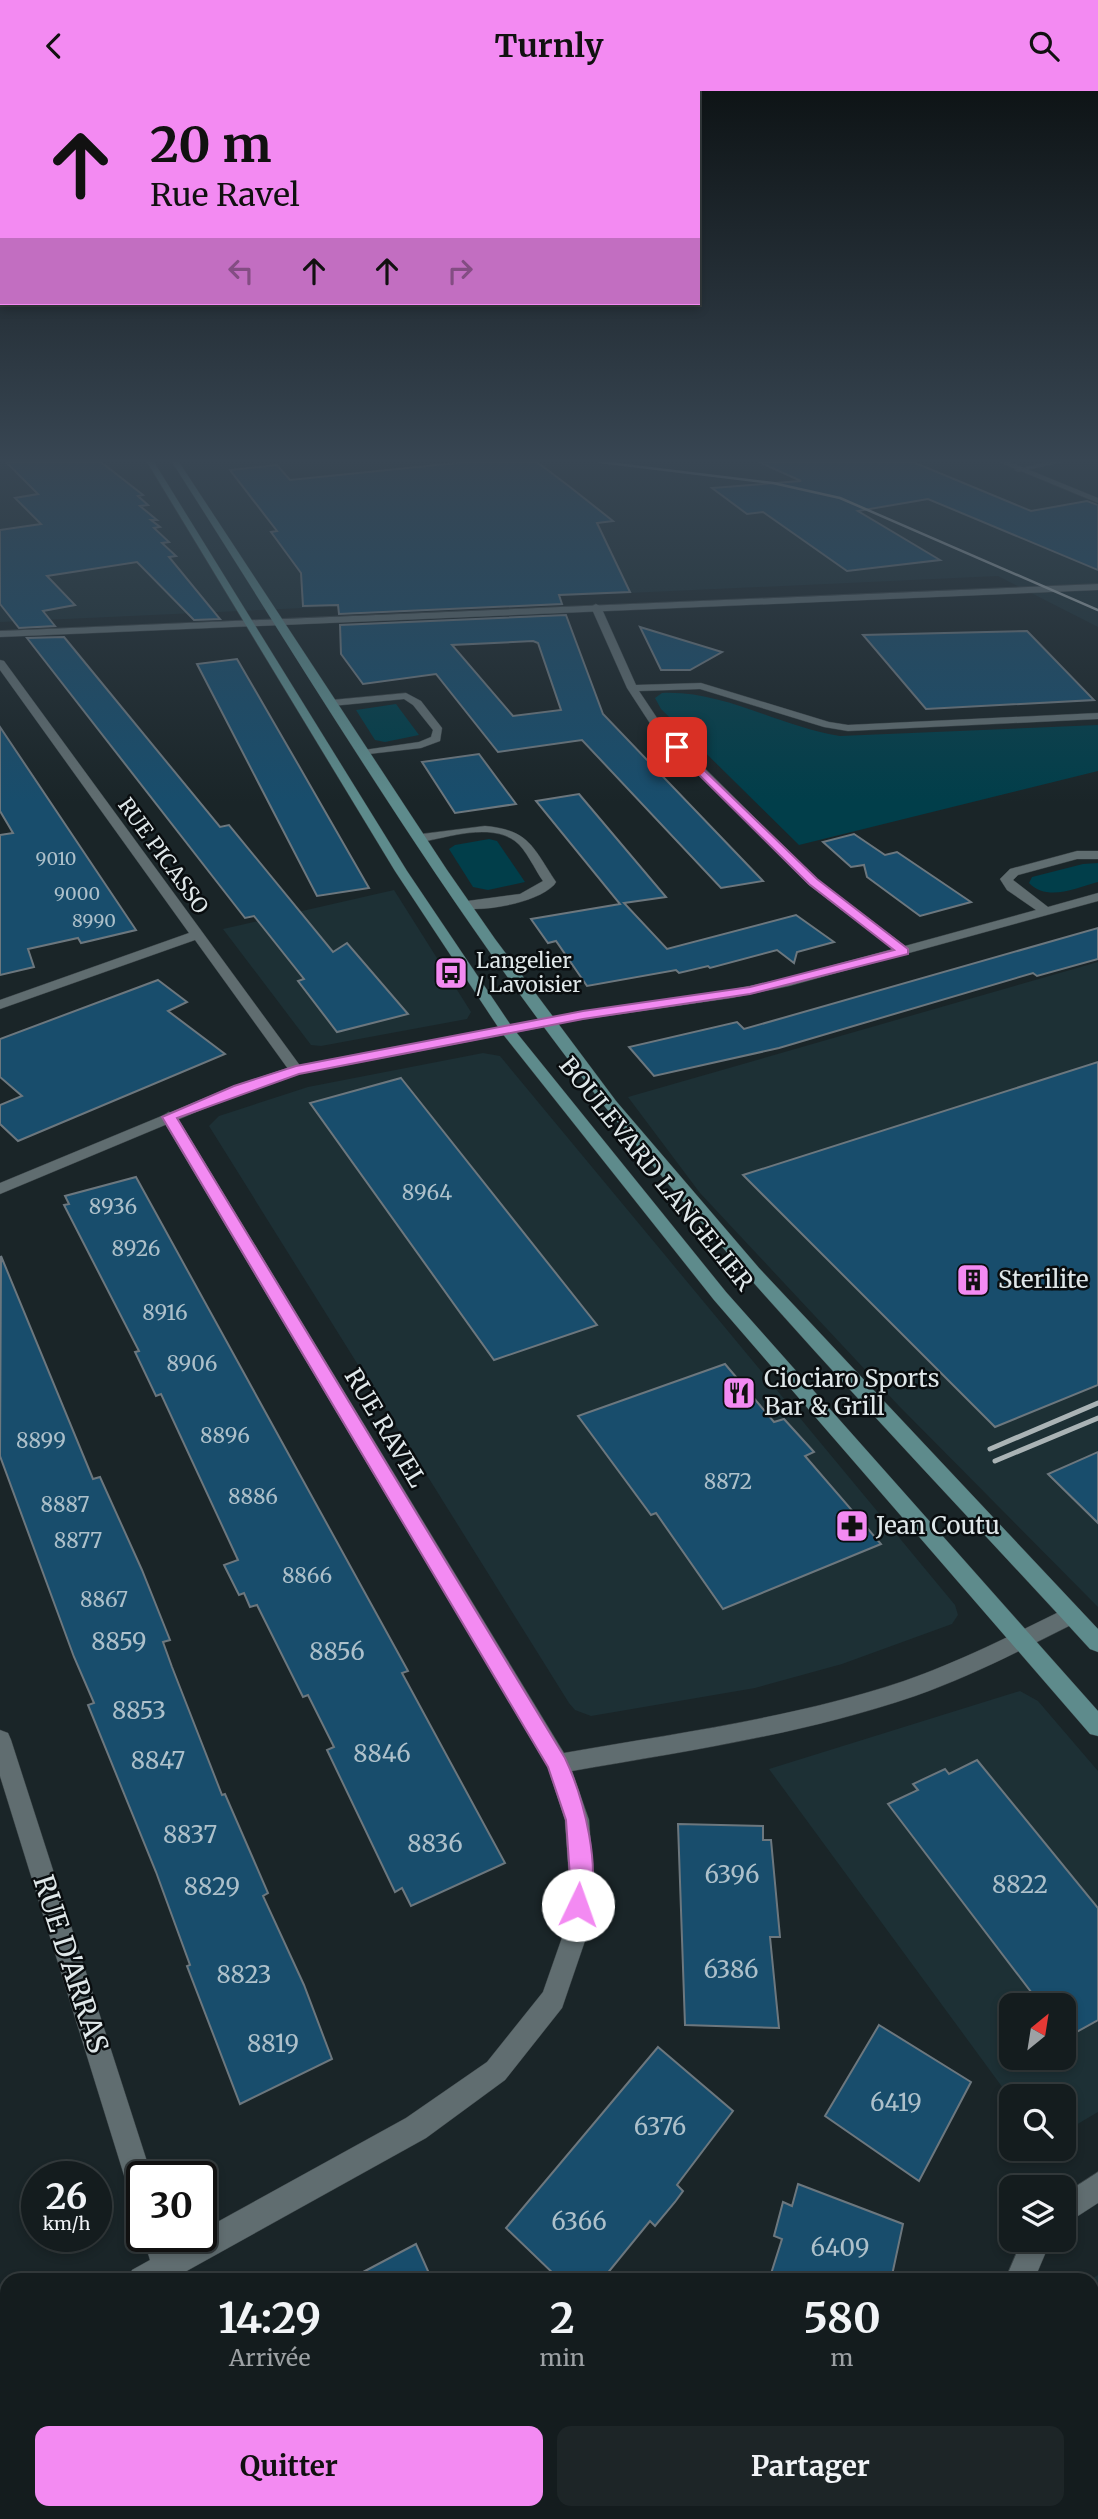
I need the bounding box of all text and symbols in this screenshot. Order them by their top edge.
text: Turnly [495,26,603,66]
icon: back [35,27,73,65]
icon: search [1025,27,1063,65]
text: 20 m [150,114,271,175]
icon: ahead [35,119,126,210]
text: Rue Ravel [150,175,300,215]
icon: left [222,252,260,290]
icon: ahead [295,252,333,290]
icon: ahead [368,252,406,290]
icon: right [441,252,479,290]
pin [647,717,707,777]
icon: arrive [658,728,696,766]
street label: RUE PICASSO [112,792,215,919]
house number: 9010 [36,847,76,870]
house number: 9000 [54,882,100,905]
house number: 8990 [72,909,116,932]
place label: Langelier / Lavoisier [476,947,582,998]
bus stop icon: Langelier / Lavoisier [432,954,470,992]
street label: BOULEVARD LANGELIER [553,1051,760,1297]
house number: 8964 [402,1179,452,1206]
house number: 8936 [89,1193,137,1220]
house number: 8926 [112,1235,160,1262]
building icon: Sterilite [954,1261,992,1299]
place label: Sterilite [998,1264,1088,1295]
house number: 8916 [142,1299,188,1326]
house number: 8906 [166,1350,218,1377]
street label: RUE RAVEL [338,1363,433,1493]
place label: Ciociaro Sports Bar & Grill [764,1363,939,1422]
restaurant icon: Ciociaro Sports Bar & Grill [720,1374,758,1412]
house number: 8896 [200,1422,250,1449]
house number: 8899 [16,1427,66,1454]
house number: 8872 [704,1468,752,1495]
house number: 8886 [228,1483,278,1510]
house number: 8887 [41,1491,89,1518]
pharmacy icon: Jean Coutu [833,1507,871,1545]
place label: Jean Coutu [875,1510,1000,1541]
house number: 8877 [54,1527,102,1554]
house number: 8866 [282,1562,332,1589]
house number: 8867 [80,1586,128,1613]
house number: 8859 [91,1626,147,1657]
house number: 8856 [309,1636,365,1667]
house number: 8853 [112,1695,166,1726]
house number: 8846 [353,1738,411,1769]
house number: 8847 [131,1745,185,1776]
house number: 8837 [163,1819,217,1850]
house number: 8836 [407,1828,463,1859]
house number: 6396 [704,1859,760,1890]
position arrow [541,1868,615,1942]
house number: 8822 [992,1869,1048,1900]
street label: RUE D'ARRAS [25,1870,117,2058]
house number: 8829 [184,1871,240,1902]
house number: 6386 [703,1954,759,1985]
house number: 8823 [216,1959,272,1990]
north arrow [999,1993,1076,2070]
map controls [999,1993,1076,2252]
house number: 8819 [247,2028,299,2059]
button: search [999,2084,1076,2161]
house number: 6419 [870,2087,922,2118]
house number: 6376 [634,2111,686,2142]
speed limit sign: 30 [126,2161,217,2252]
text: 26 [46,2175,87,2219]
button: layers [999,2175,1076,2252]
house number: 6366 [551,2206,607,2237]
text: km/h [43,2212,90,2235]
house number: 6409 [811,2232,869,2263]
text: 14:29 [218,2292,321,2344]
text: 2 [550,2292,575,2344]
text: 580 [803,2292,881,2344]
text: Arrivée [229,2343,311,2372]
text: min [540,2343,585,2372]
text: m [831,2343,853,2372]
button: Quitter [35,2426,543,2506]
button: Partager [557,2426,1064,2506]

